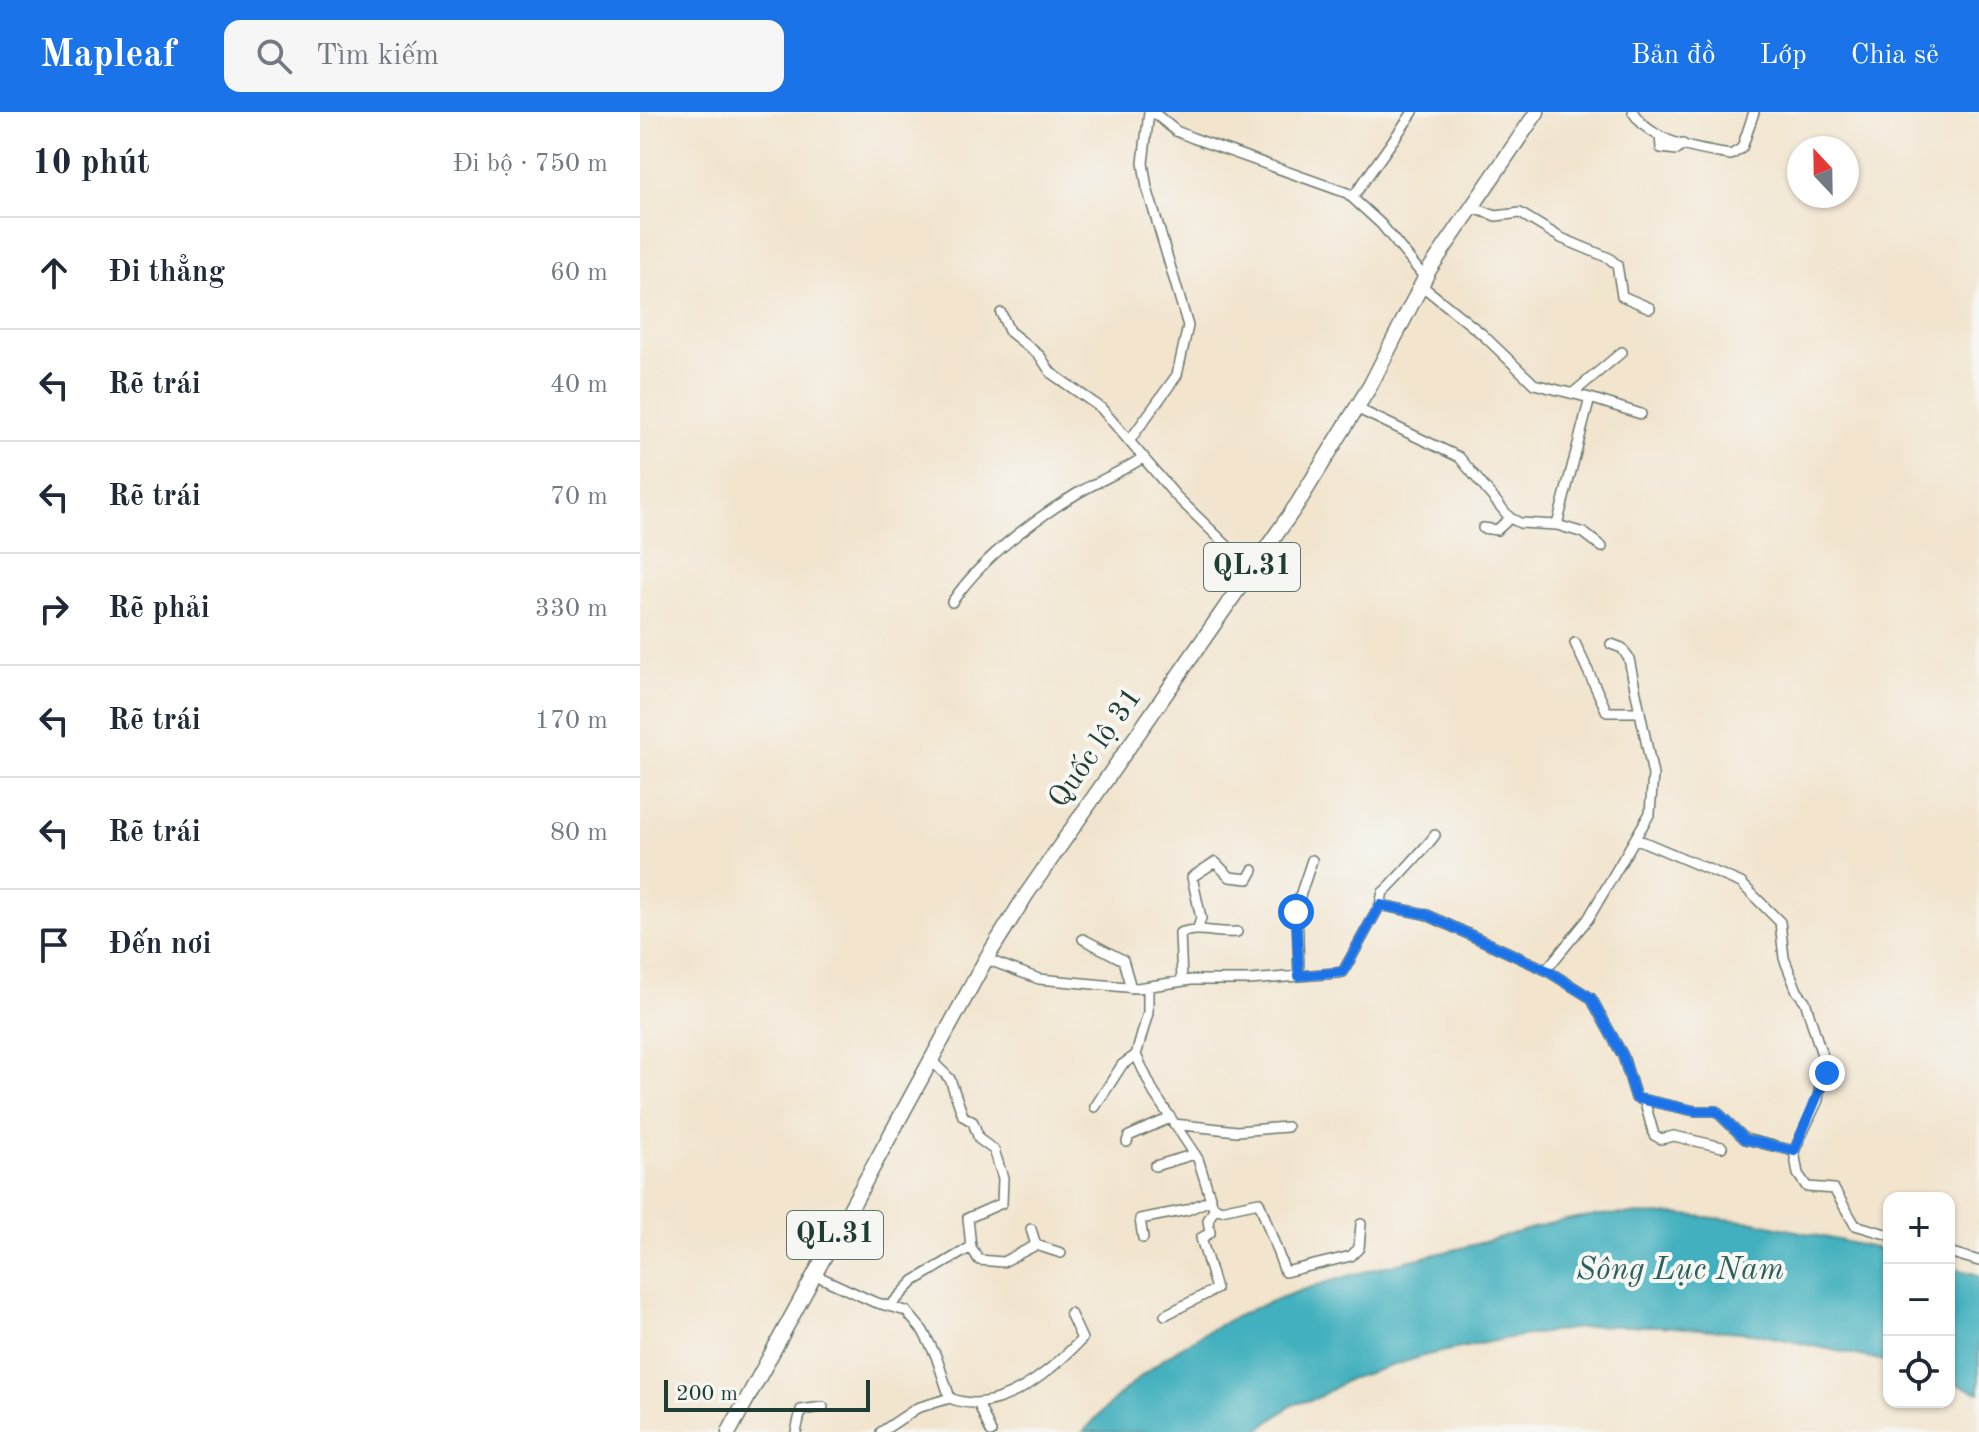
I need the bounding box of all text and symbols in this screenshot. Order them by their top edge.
search box [224,20,784,92]
icon: search [252,34,296,78]
text: Mapleaf [40,37,176,75]
text: Tìm kiếm [316,41,439,71]
text: Bản đồ [1631,42,1716,70]
text: Lớp [1760,42,1807,70]
text: Chia sẻ [1851,42,1939,70]
north arrow [1787,136,1859,208]
text: 10 phút [32,147,150,181]
text: Đi bộ · 750 m [453,151,608,177]
icon: ahead [32,251,76,295]
text: Đi thẳng [108,258,225,288]
text: 60 m [550,260,608,286]
icon: left [32,363,76,407]
text: Rẽ trái [108,370,201,400]
text: 40 m [550,372,608,398]
icon: left [32,475,76,519]
text: Rẽ trái [108,482,201,512]
text: 70 m [550,484,608,510]
road number: QL.31 [1204,543,1300,591]
icon: right [32,587,76,631]
text: Rẽ phải [108,594,210,624]
text: 330 m [535,596,608,622]
street label: Quốc lộ 31 [1043,682,1148,814]
icon: left [32,699,76,743]
text: Rẽ trái [108,706,201,736]
text: 170 m [535,708,608,734]
icon: left [32,811,76,855]
text: Rẽ trái [108,818,201,848]
text: 80 m [550,820,608,846]
route start [1278,894,1314,930]
icon: arrive [32,923,76,967]
text: Đến nơi [108,930,212,960]
route end [1809,1055,1845,1091]
map controls [1883,1192,1955,1408]
button: + [1883,1192,1955,1264]
road number: QL.31 [787,1211,883,1259]
water label: Sông Lục Nam [1576,1255,1784,1287]
button: − [1883,1264,1955,1336]
button: locate [1883,1336,1955,1408]
scale bar [664,1376,870,1412]
text: 200 m [676,1383,738,1405]

